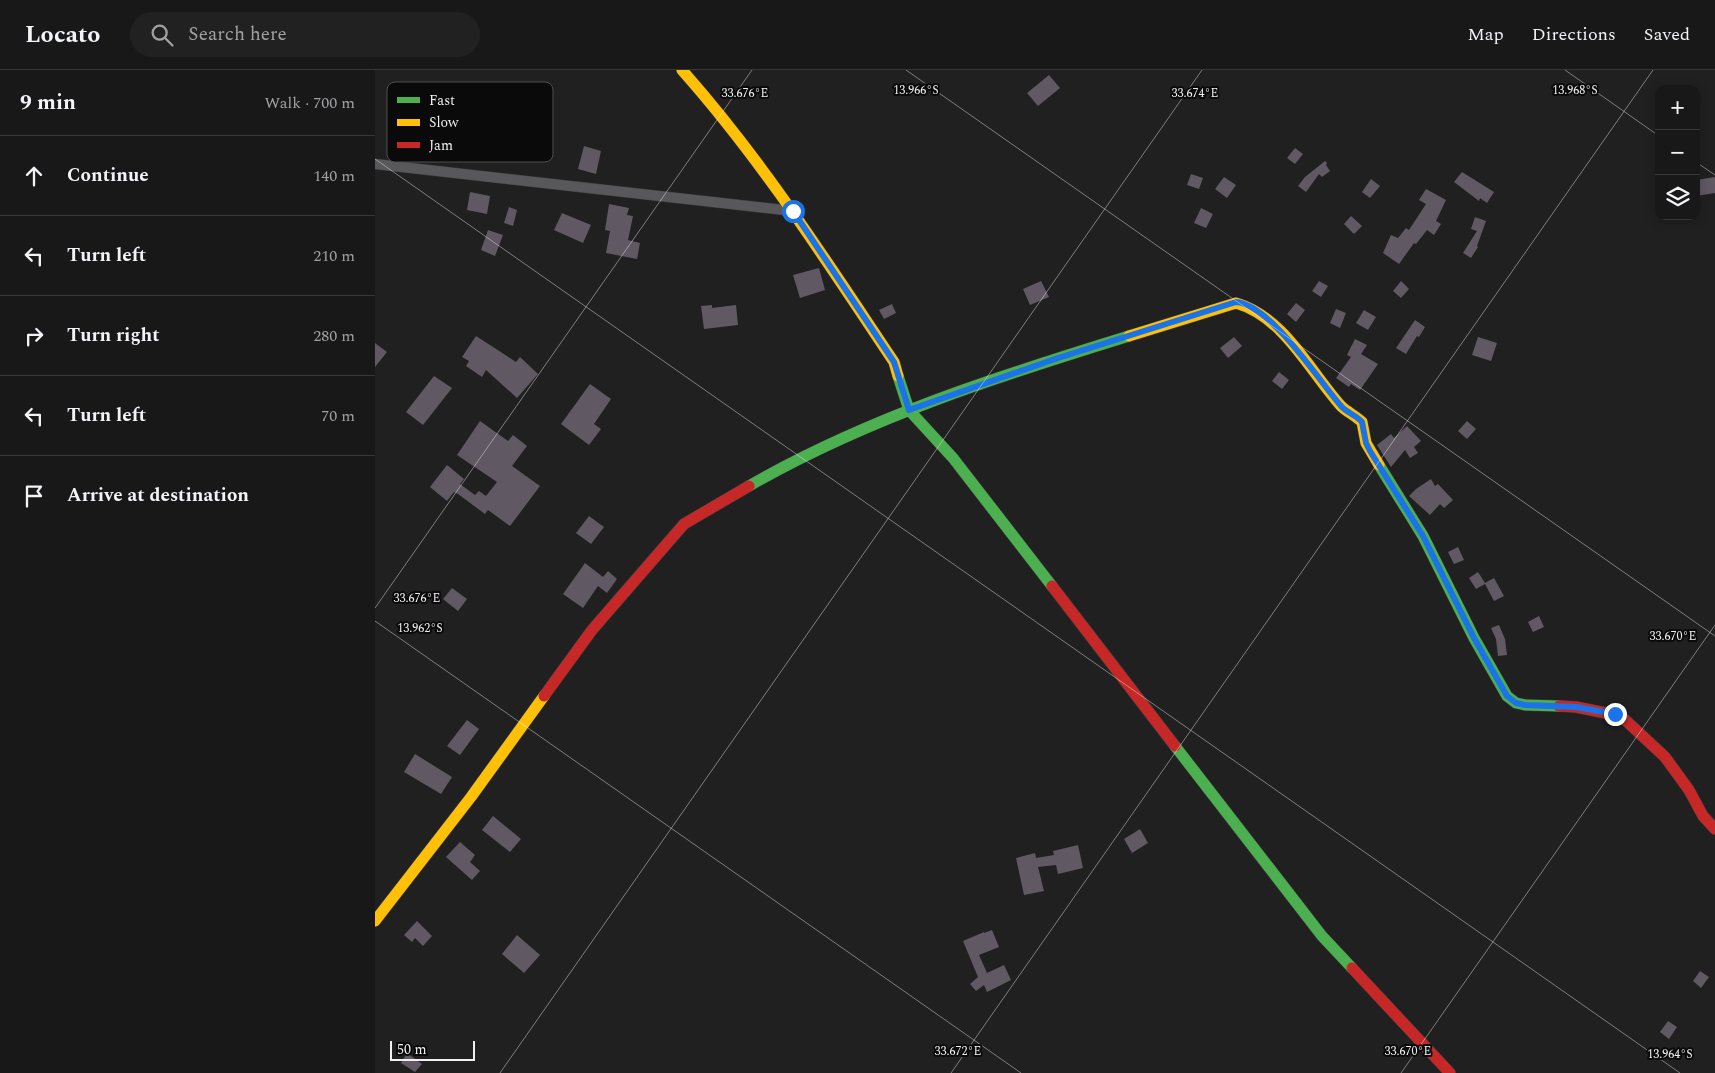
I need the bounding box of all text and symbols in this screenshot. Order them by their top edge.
search box [130,12,480,57]
text: Locato [25,17,100,53]
text: Search here [188,20,287,49]
icon: search [148,21,176,49]
text: Map [1468,21,1504,48]
text: Directions [1532,21,1616,48]
text: Saved [1644,21,1690,48]
text: 13.966°S [893,81,939,100]
text: 13.968°S [1552,81,1598,100]
legend [387,82,553,162]
text: 33.676°E [722,84,768,103]
text: 33.674°E [1172,84,1218,103]
map controls [1655,85,1700,220]
button: + [1655,85,1700,130]
text: 9 min [20,87,76,119]
text: Fast [429,90,455,111]
text: Walk · 700 m [264,91,355,115]
text: Slow [429,112,459,133]
button: − [1655,130,1700,175]
text: Jam [429,135,453,156]
text: Continue [67,161,149,190]
icon: ahead [20,162,48,190]
text: 140 m [313,164,355,188]
button: layers [1655,175,1700,220]
route start [782,200,805,223]
text: Turn left [67,241,146,270]
icon: left [20,242,48,270]
text: 210 m [313,244,355,268]
text: Turn right [67,321,160,350]
icon: right [20,322,48,350]
text: 280 m [313,324,355,348]
text: Turn left [67,401,146,430]
icon: left [20,402,48,430]
text: 70 m [321,404,355,428]
text: Arrive at destination [67,481,249,510]
icon: arrive [20,482,48,510]
text: 33.676°E [394,589,440,608]
text: 13.962°S [397,619,443,638]
text: 33.670°E [1650,627,1696,646]
route end [1604,703,1627,726]
scale bar [390,1038,475,1061]
text: 50 m [397,1039,427,1060]
text: 33.672°E [935,1042,981,1061]
text: 33.670°E [1385,1042,1431,1061]
text: 13.964°S [1647,1045,1693,1064]

